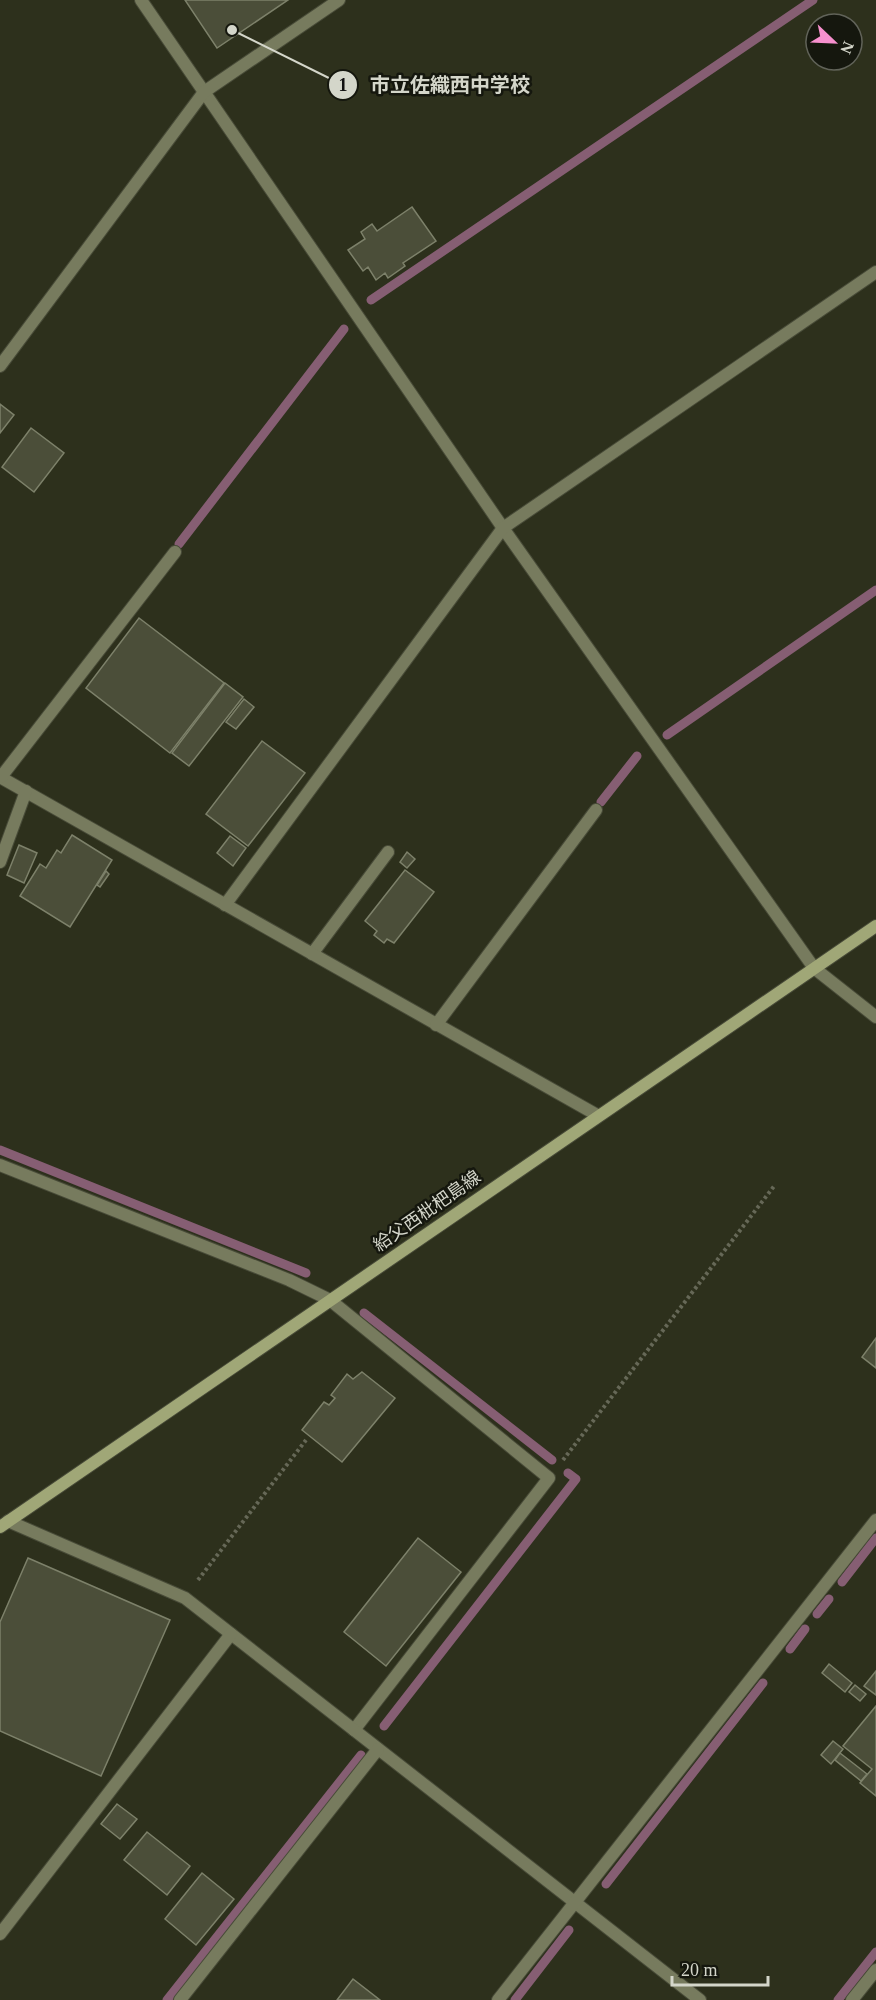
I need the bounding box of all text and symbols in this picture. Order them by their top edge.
north arrow [804,12,864,72]
text: N [837,39,857,57]
callout: 市立佐織西中学校 [328,66,542,104]
text: 市立佐織西中学校 [370,74,530,96]
text: 1 [339,75,348,95]
street label: 給父西枇杷島線 [370,1167,484,1255]
scale bar [672,1949,768,1987]
text: 20 m [681,1960,718,1980]

